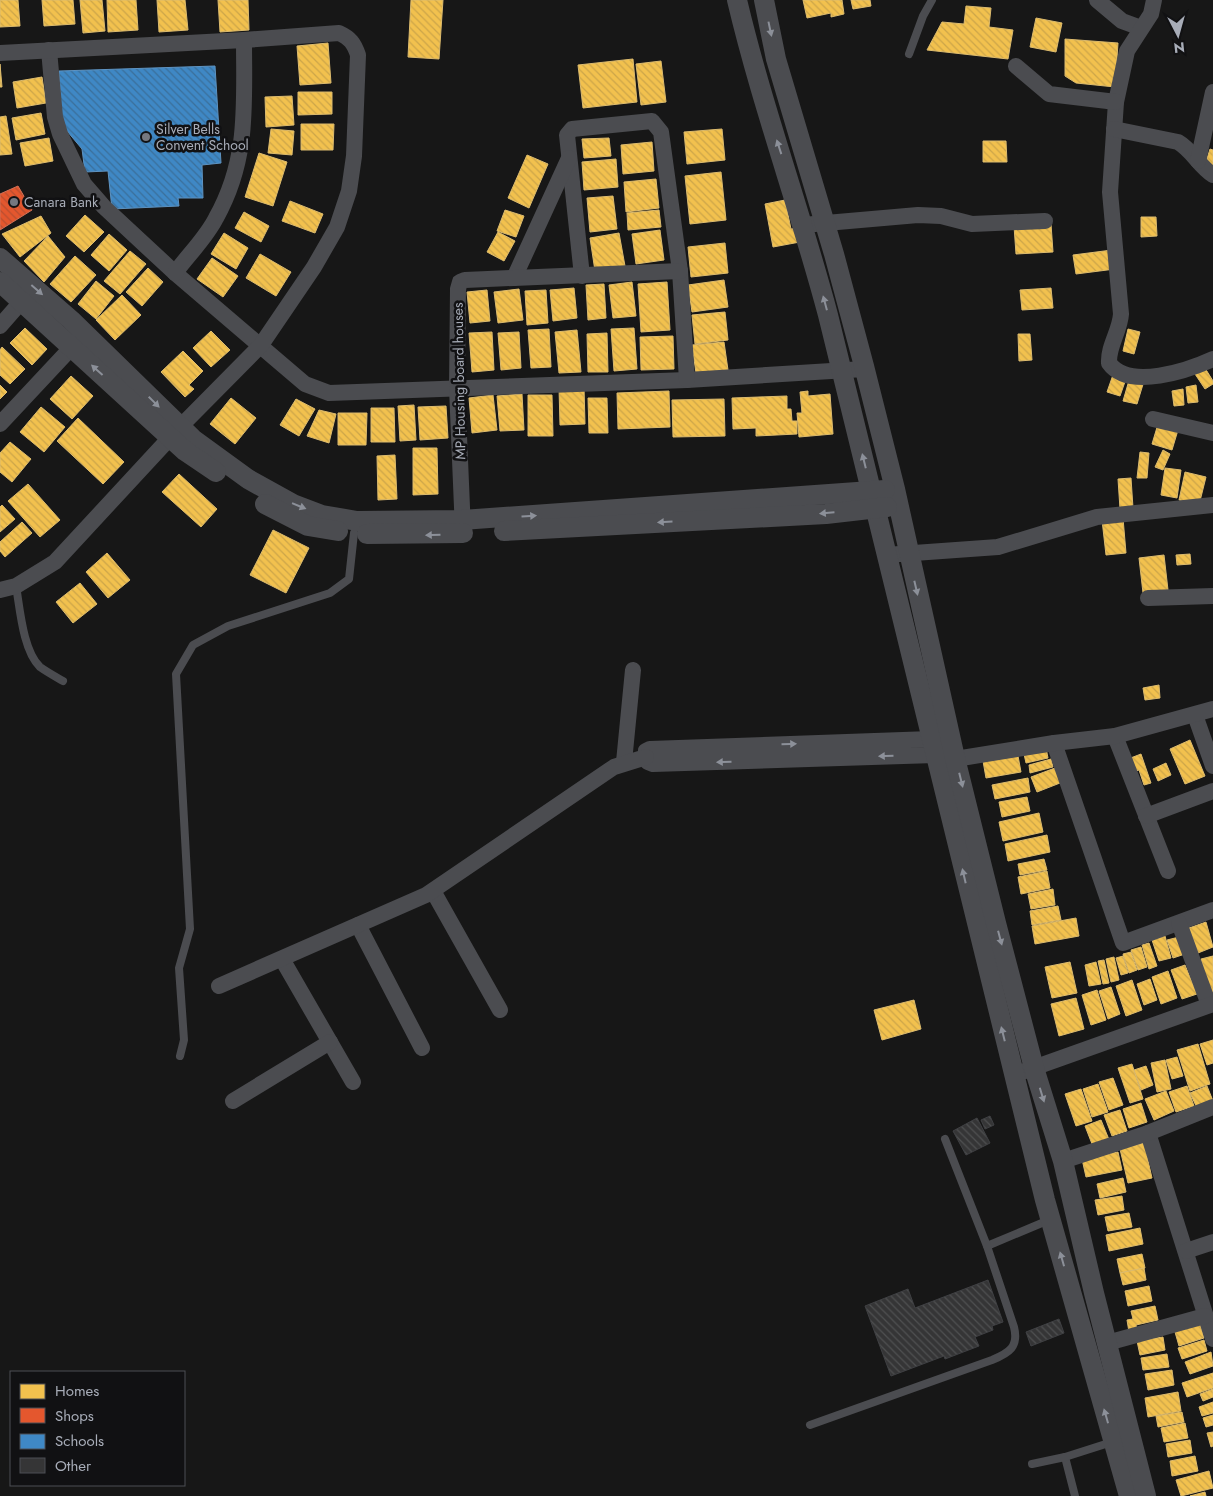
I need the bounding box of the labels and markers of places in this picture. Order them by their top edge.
place label: Silver Bells Convent School [156,119,249,155]
marker: Silver Bells Convent School [140,131,152,143]
place label: Canara Bank [24,192,99,212]
marker: Canara Bank [8,196,20,208]

